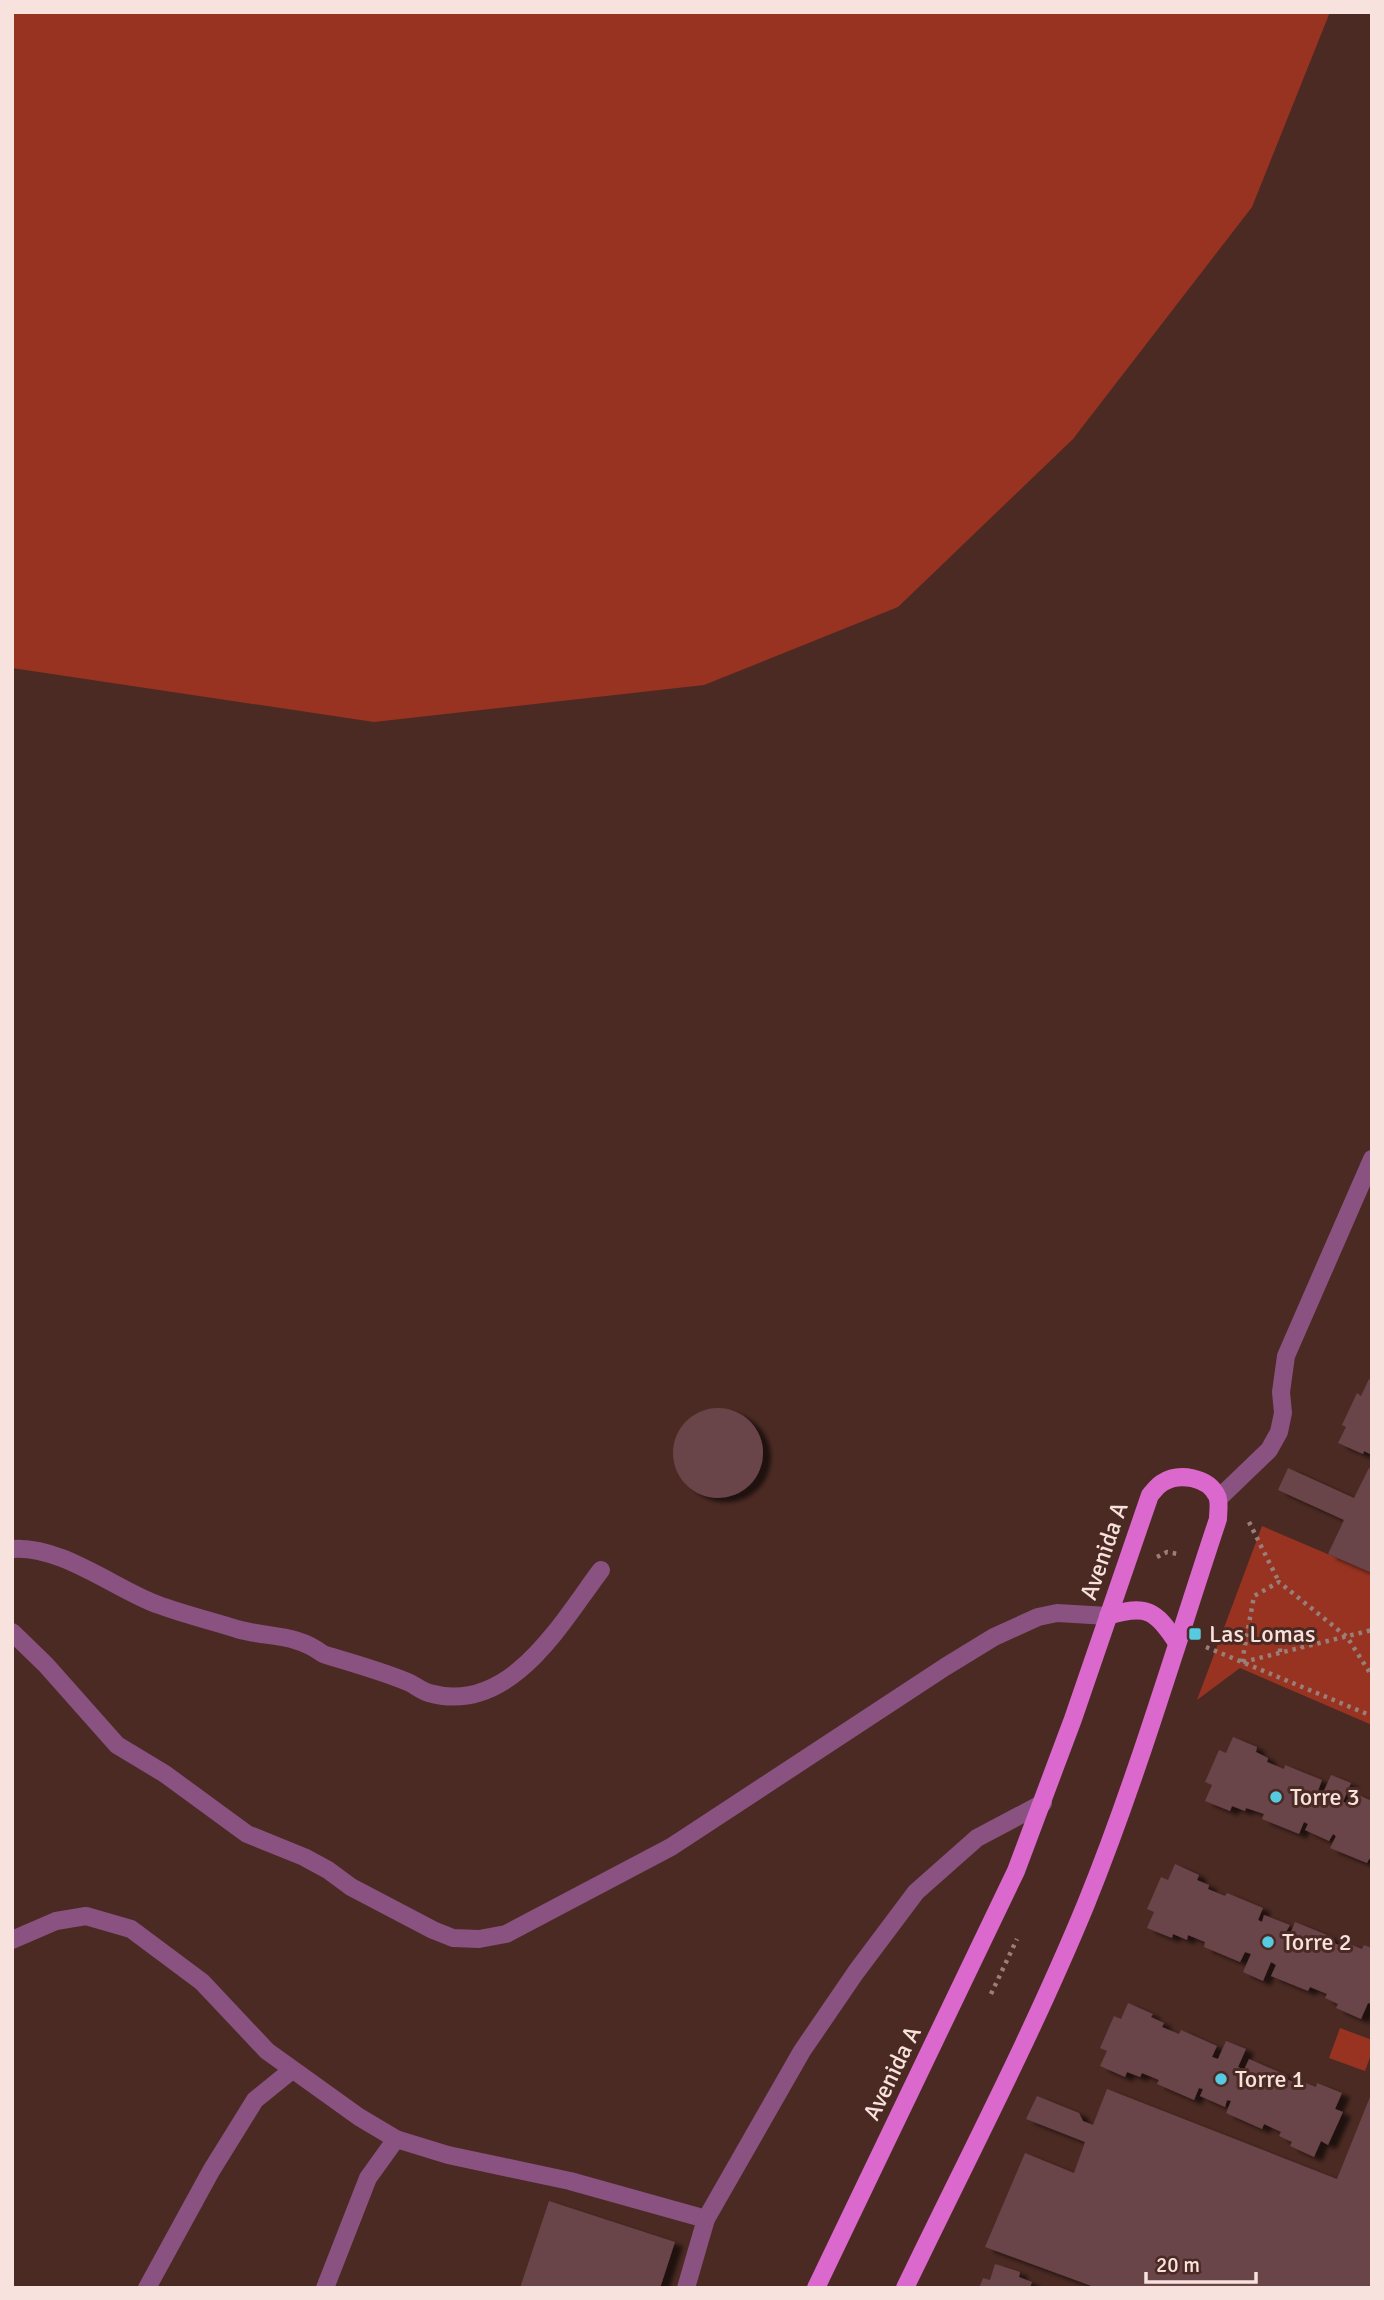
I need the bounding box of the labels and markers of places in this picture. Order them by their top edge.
place label: Las Lomas [1209,1619,1315,1649]
marker: Las Lomas [1187,1626,1203,1642]
place label: Torre 3 [1290,1782,1360,1812]
marker: Torre 3 [1268,1789,1284,1805]
place label: Torre 2 [1282,1927,1352,1957]
marker: Torre 2 [1260,1934,1276,1950]
place label: Torre 1 [1235,2064,1305,2094]
marker: Torre 1 [1213,2071,1229,2087]

